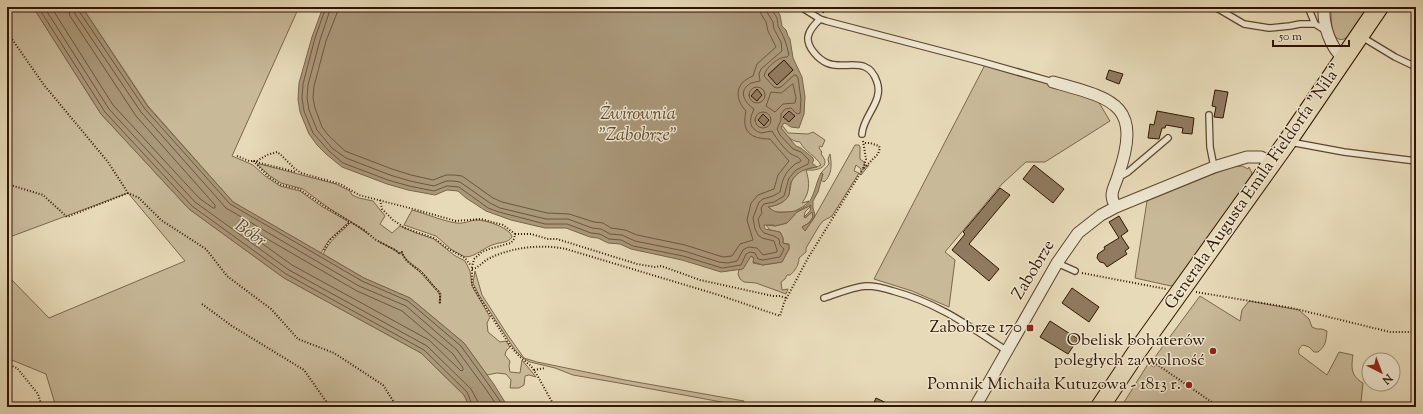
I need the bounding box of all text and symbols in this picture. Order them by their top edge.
scale bar [1273,22,1349,48]
text: 50 m [1278,28,1302,46]
street label: Generała Augusta Emila Fieldorfa "Nila" [1159,59,1349,315]
water label: Żwirownia "Zabobrze" [599,102,677,149]
water label: Bóbr [229,214,272,255]
street label: Zabobrze [1007,236,1061,304]
place label: Zabobrze 170 [930,316,1022,340]
marker: Zabobrze 170 [1025,323,1035,333]
place label: Obelisk bohaterów poległych za wolność [1054,329,1205,373]
marker: Obelisk bohaterów poległych za wolność [1208,346,1218,356]
north arrow [1361,352,1401,392]
text: N [1378,369,1396,388]
place label: Pomnik Michaiła Kutuzowa - 1813 r. [927,373,1181,397]
marker: Pomnik Michaiła Kutuzowa - 1813 r. [1184,380,1194,390]

